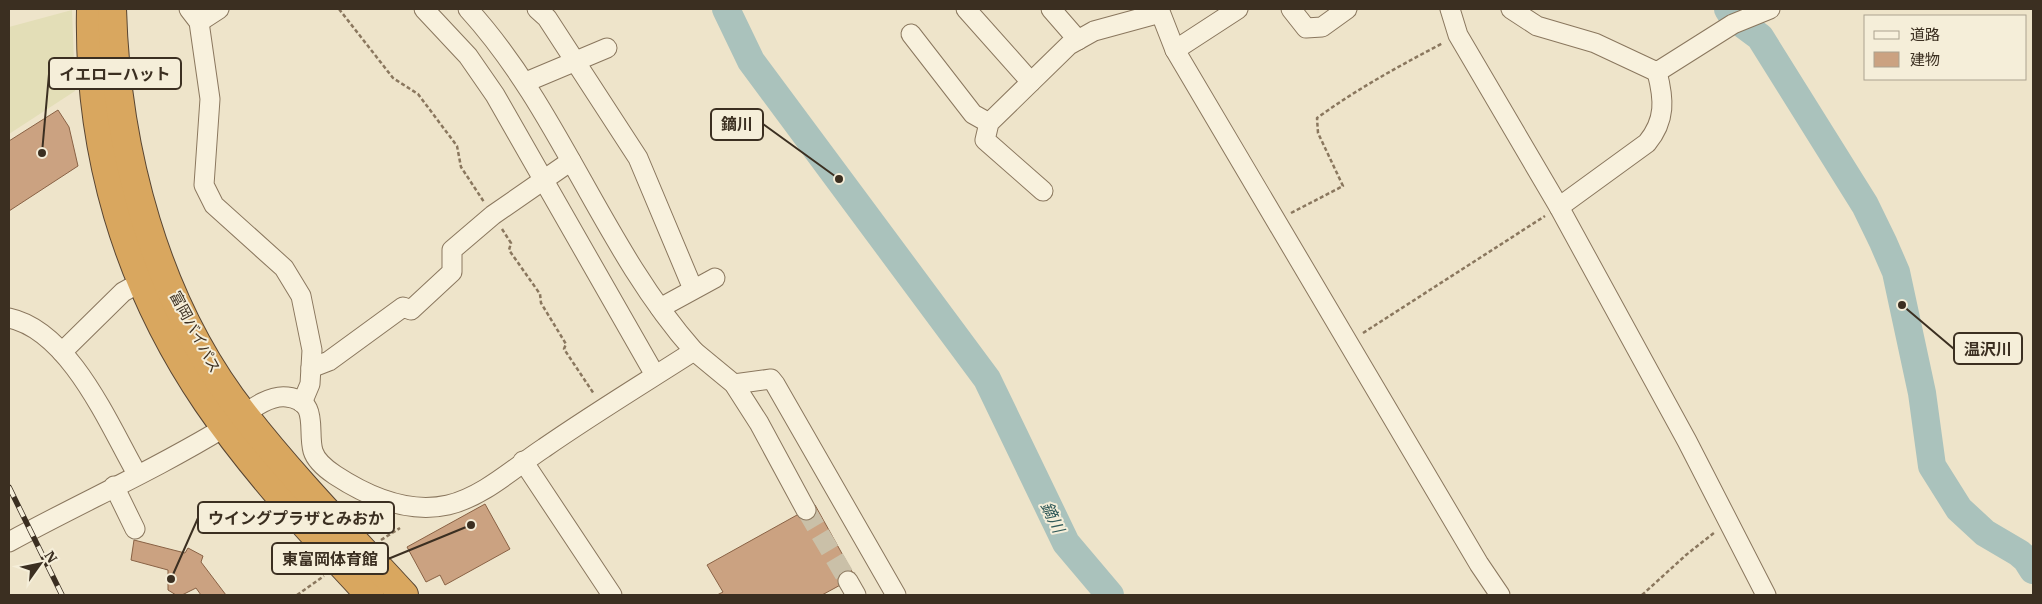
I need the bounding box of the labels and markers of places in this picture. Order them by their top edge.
callout: イエローハット [49,58,181,89]
callout: 鏑川 [711,109,763,140]
callout: 温沢川 [1954,333,2022,364]
callout: ウイングプラザとみおか [198,502,394,533]
callout: 東富岡体育館 [272,543,388,574]

